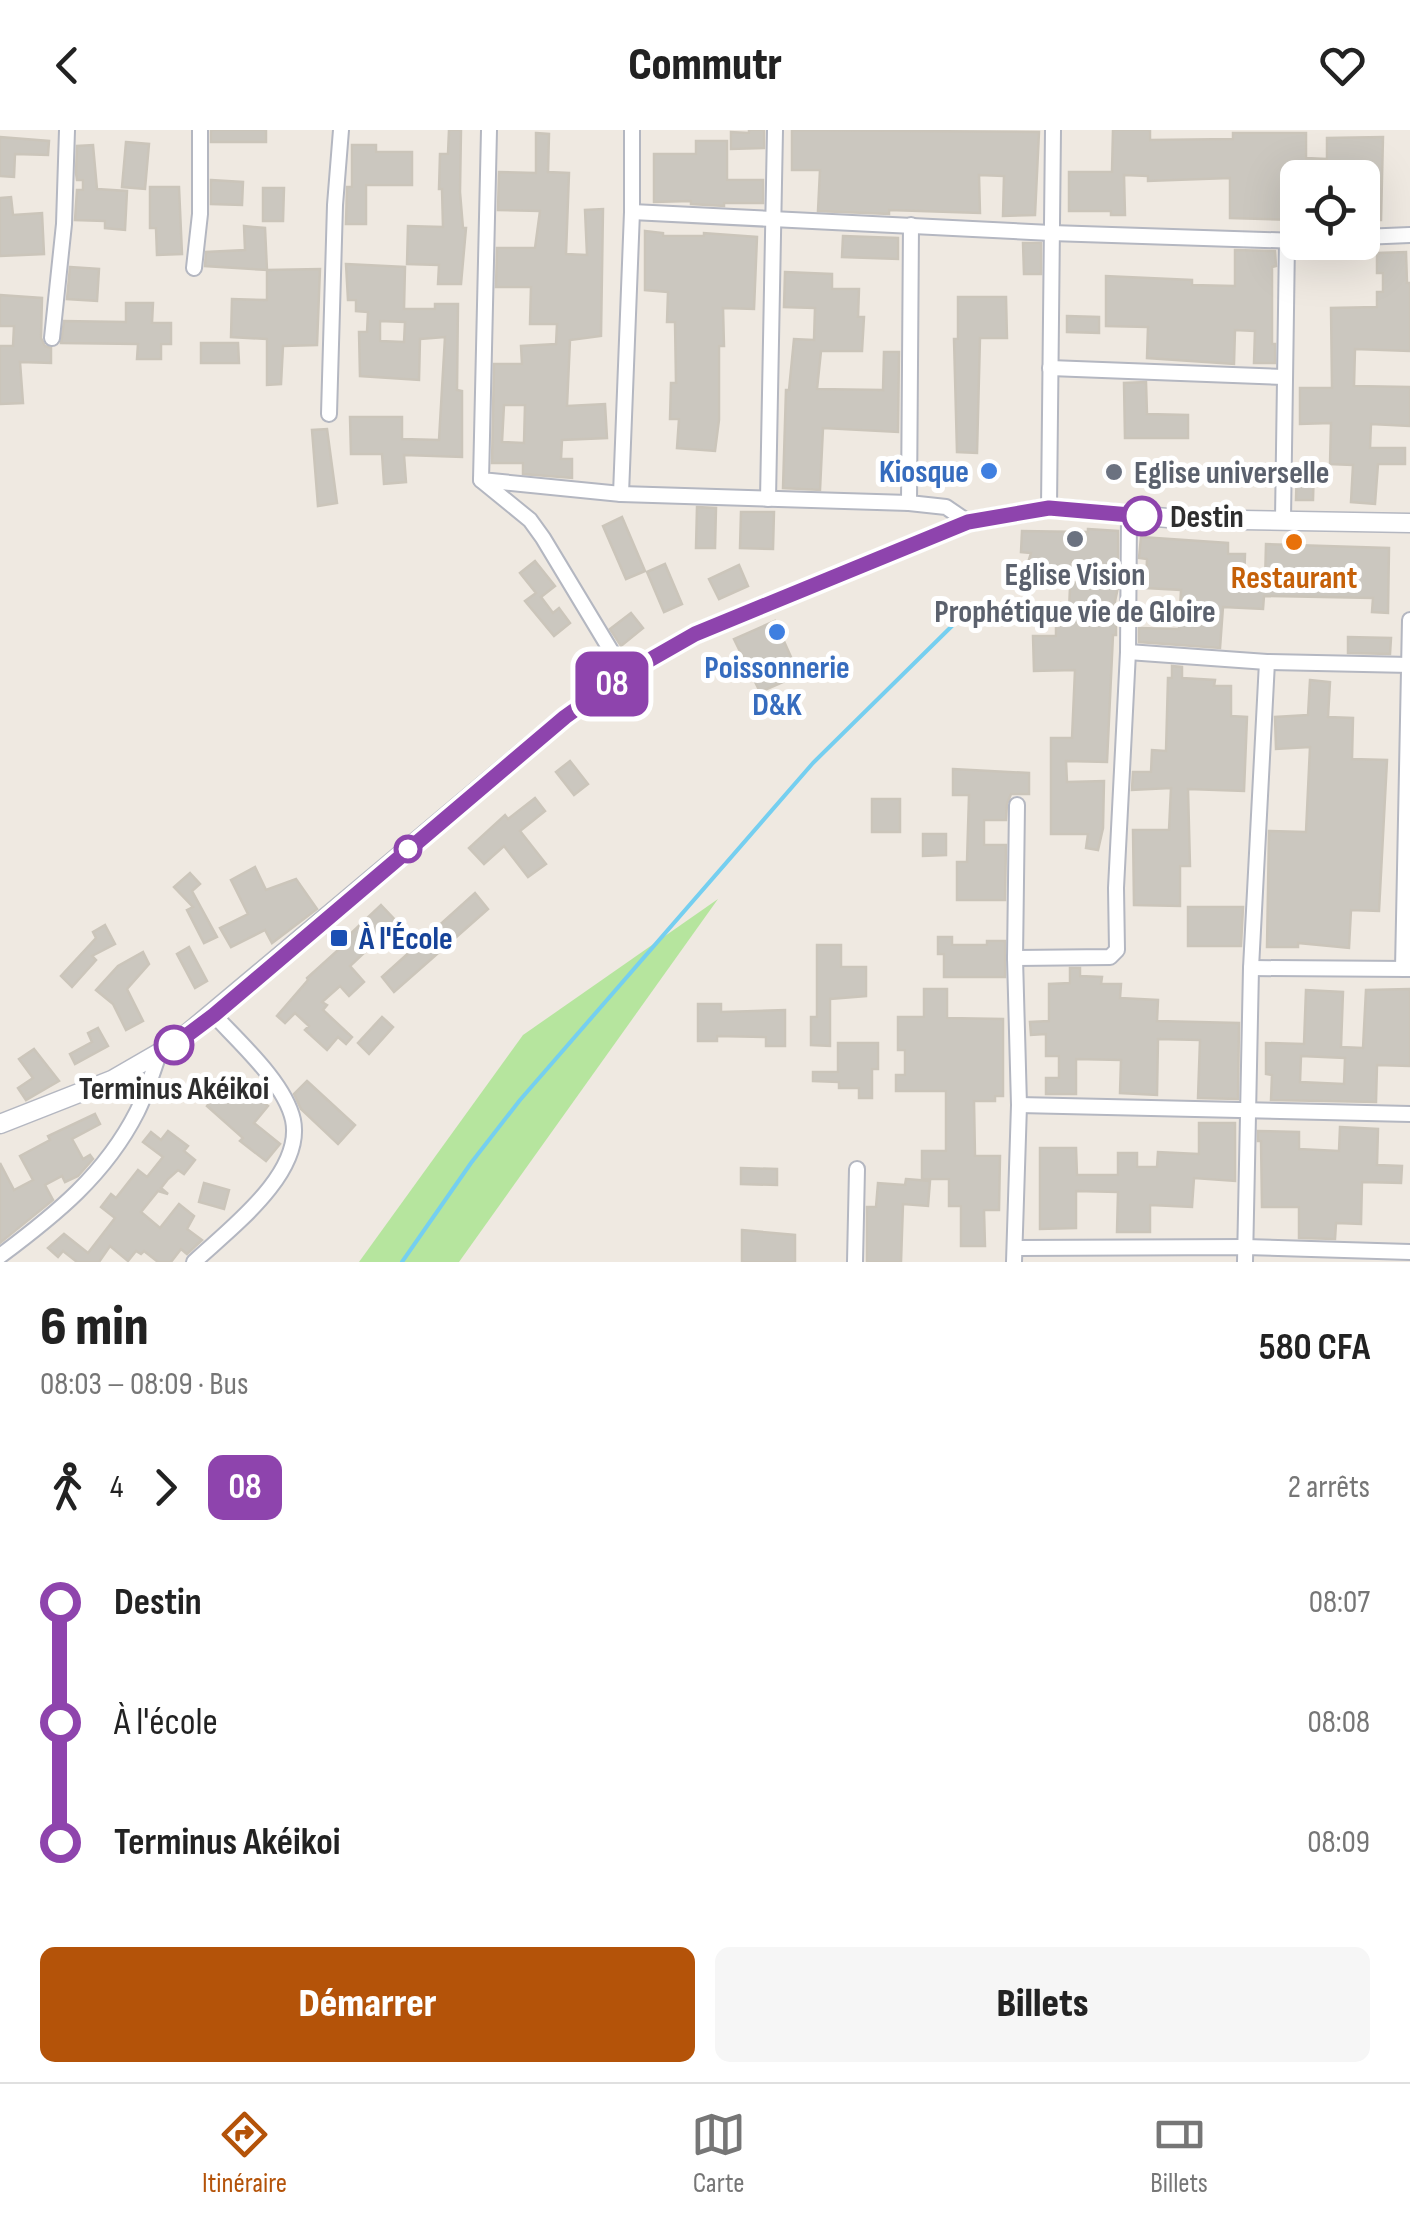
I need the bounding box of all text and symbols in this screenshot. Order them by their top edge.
icon: back [40,38,95,93]
text: Commutr [628,38,782,93]
icon: heart [1315,38,1370,93]
map controls [1280,160,1380,260]
button: locate [1280,160,1380,260]
place label: Kiosque [879,453,969,492]
place label: Eglise universelle [1134,454,1329,493]
marker: Kiosque [978,460,1000,482]
marker: Eglise universelle [1103,461,1125,483]
marker: Destin [1123,497,1161,535]
place label: Destin [1170,498,1244,537]
marker: Eglise Vision Prophétique vie de Gloire [1064,528,1086,550]
marker: Restaurant [1283,531,1305,553]
place label: Eglise Vision Prophétique vie de Gloire [934,556,1216,632]
place label: Restaurant [1231,559,1357,598]
marker: Poissonnerie D&K [766,621,788,643]
place label: Poissonnerie D&K [704,649,850,725]
line badge: 08 [567,652,657,716]
text: 08 [595,663,629,706]
unlabelled marker [395,836,421,862]
place label: À l'École [358,920,453,959]
marker: À l'École [328,927,350,949]
marker: Terminus Akéikoi [155,1026,193,1064]
place label: Terminus Akéikoi [79,1070,269,1109]
text: 6 min [40,1294,149,1361]
text: 580 CFA [1259,1325,1370,1370]
text: 08:03 – 08:09 · Bus [40,1365,248,1404]
icon: walk [40,1460,95,1515]
icon: forward [138,1460,193,1515]
text: 08 [228,1466,262,1509]
text: 4 [110,1468,123,1507]
text: 2 arrêts [1288,1468,1370,1507]
text: Destin [114,1580,202,1625]
text: 08:07 [1309,1583,1370,1622]
text: À l'école [114,1700,218,1745]
text: 08:08 [1307,1703,1370,1742]
text: Terminus Akéikoi [114,1820,340,1865]
text: 08:09 [1307,1823,1370,1862]
button: Démarrer [40,1947,695,2062]
button: Billets [715,1947,1370,2062]
tab: Itinéraire [202,2107,287,2200]
tab: Carte [691,2107,746,2200]
tab: Billets [1150,2107,1208,2200]

